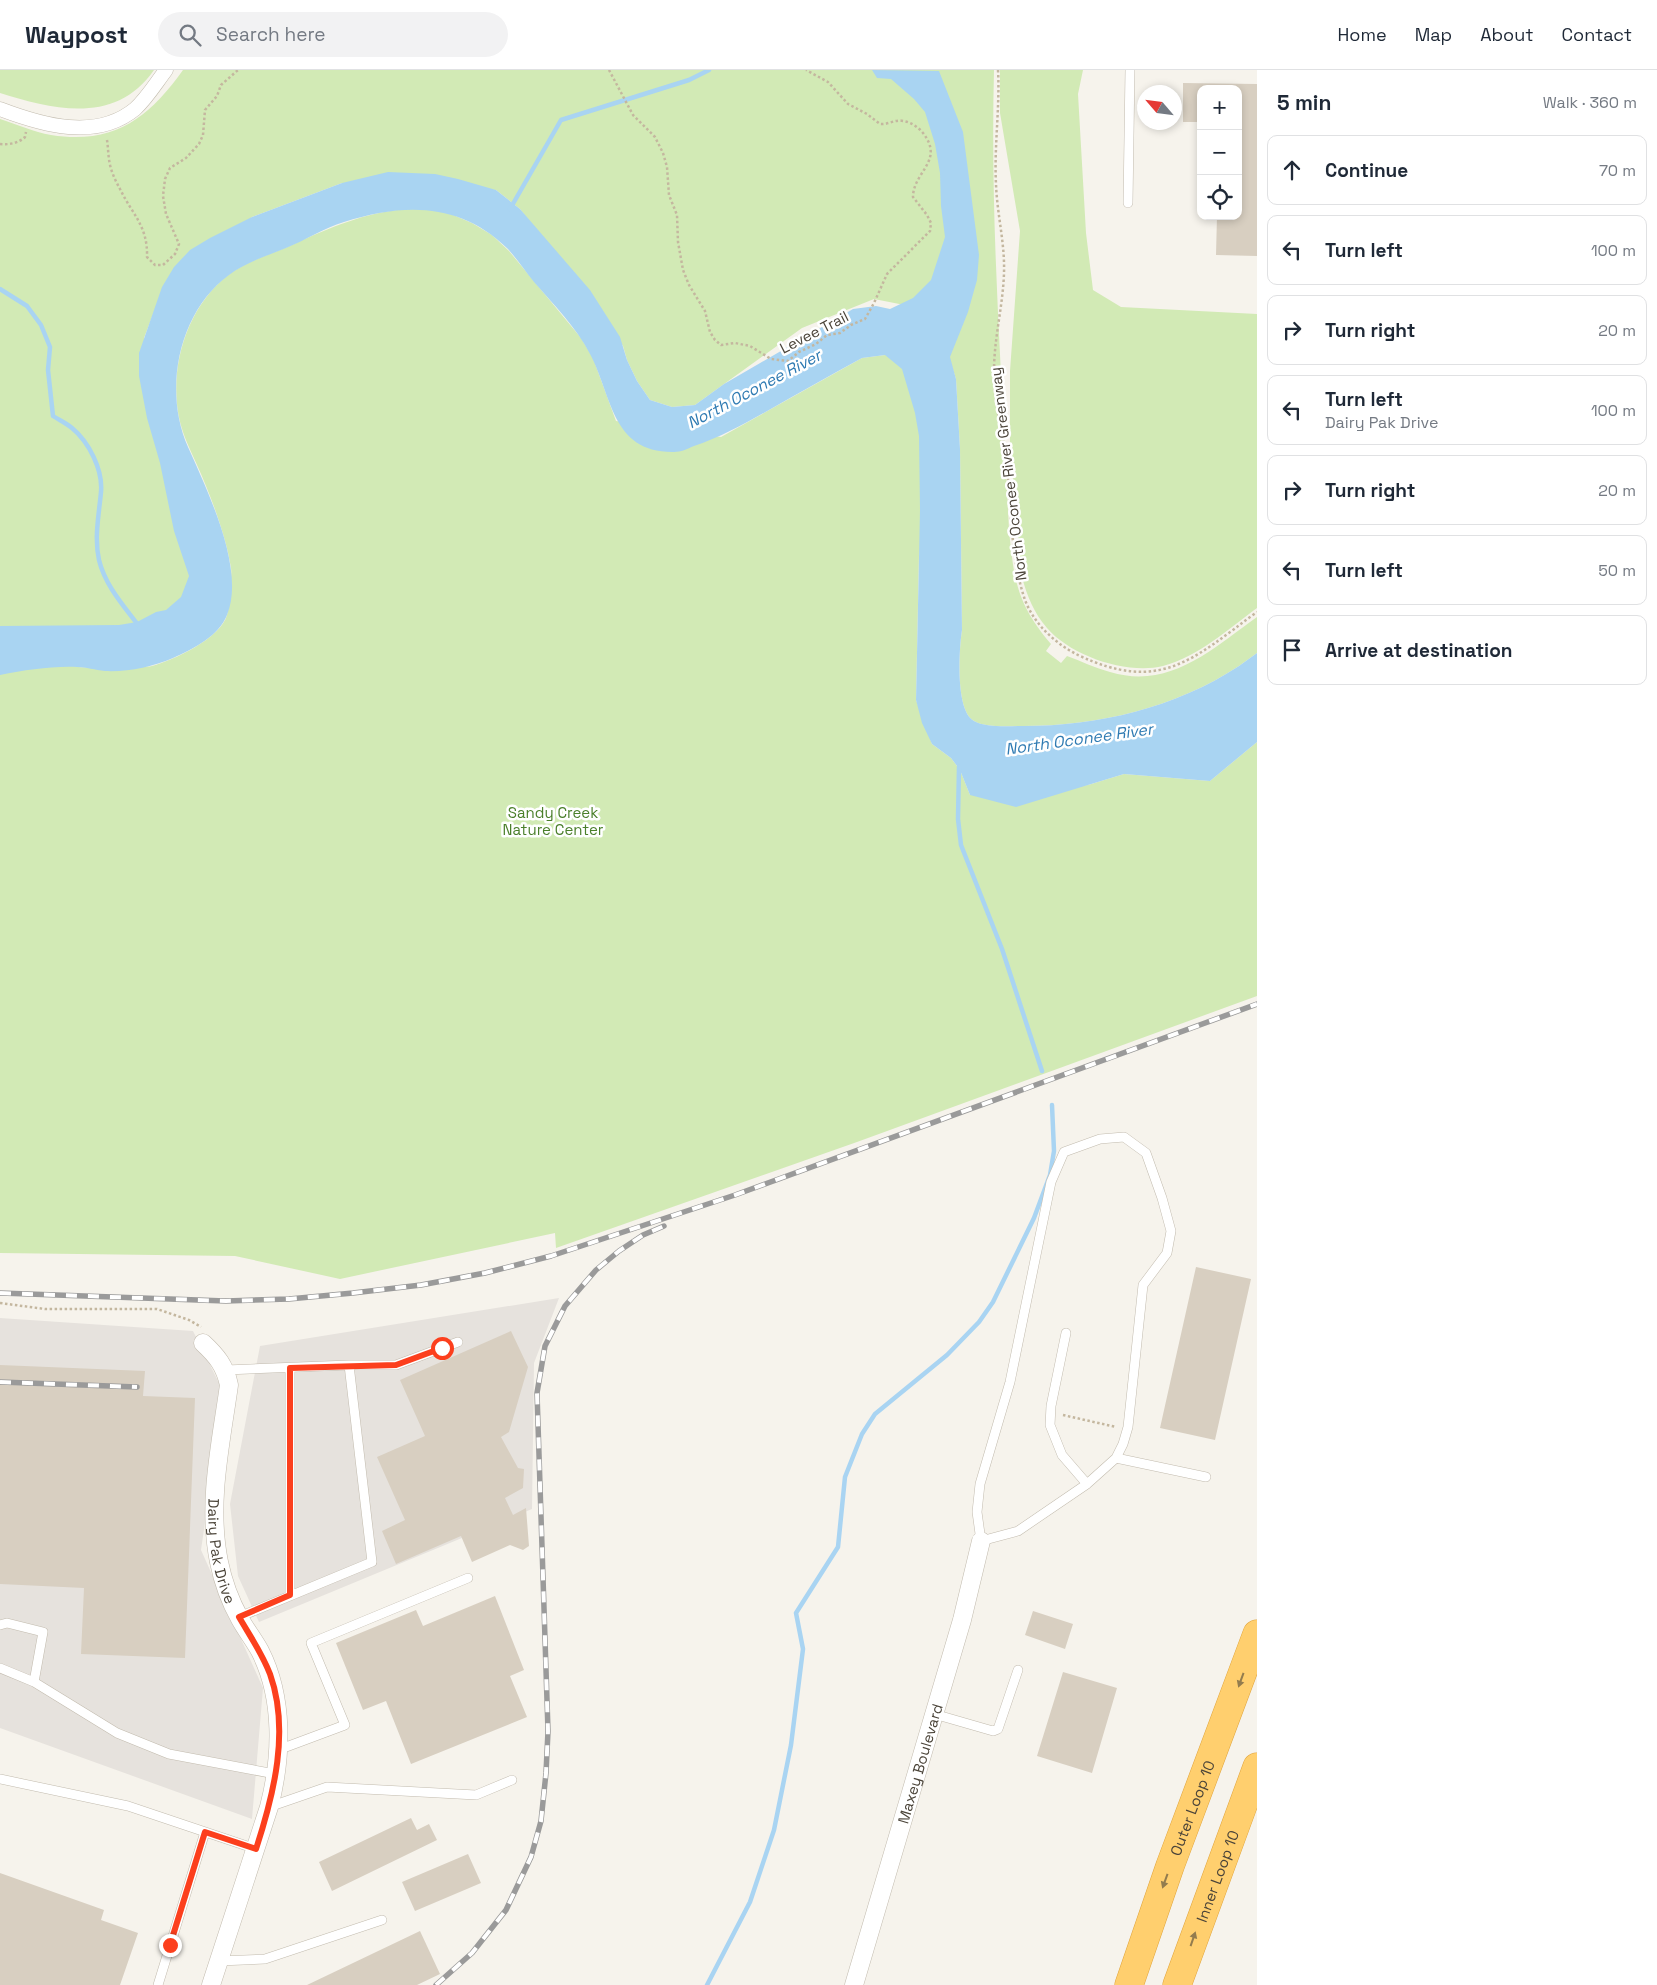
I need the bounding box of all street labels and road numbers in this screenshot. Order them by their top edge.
street label: Levee Trail [776,307,852,357]
street label: North Oconee River Greenway [985,366,1031,582]
street label: Dairy Pak Drive [205,1498,241,1606]
street label: Maxey Boulevard [893,1701,946,1826]
street label: Outer Loop 10 [1165,1757,1218,1858]
street label: Inner Loop 10 [1191,1827,1243,1925]

